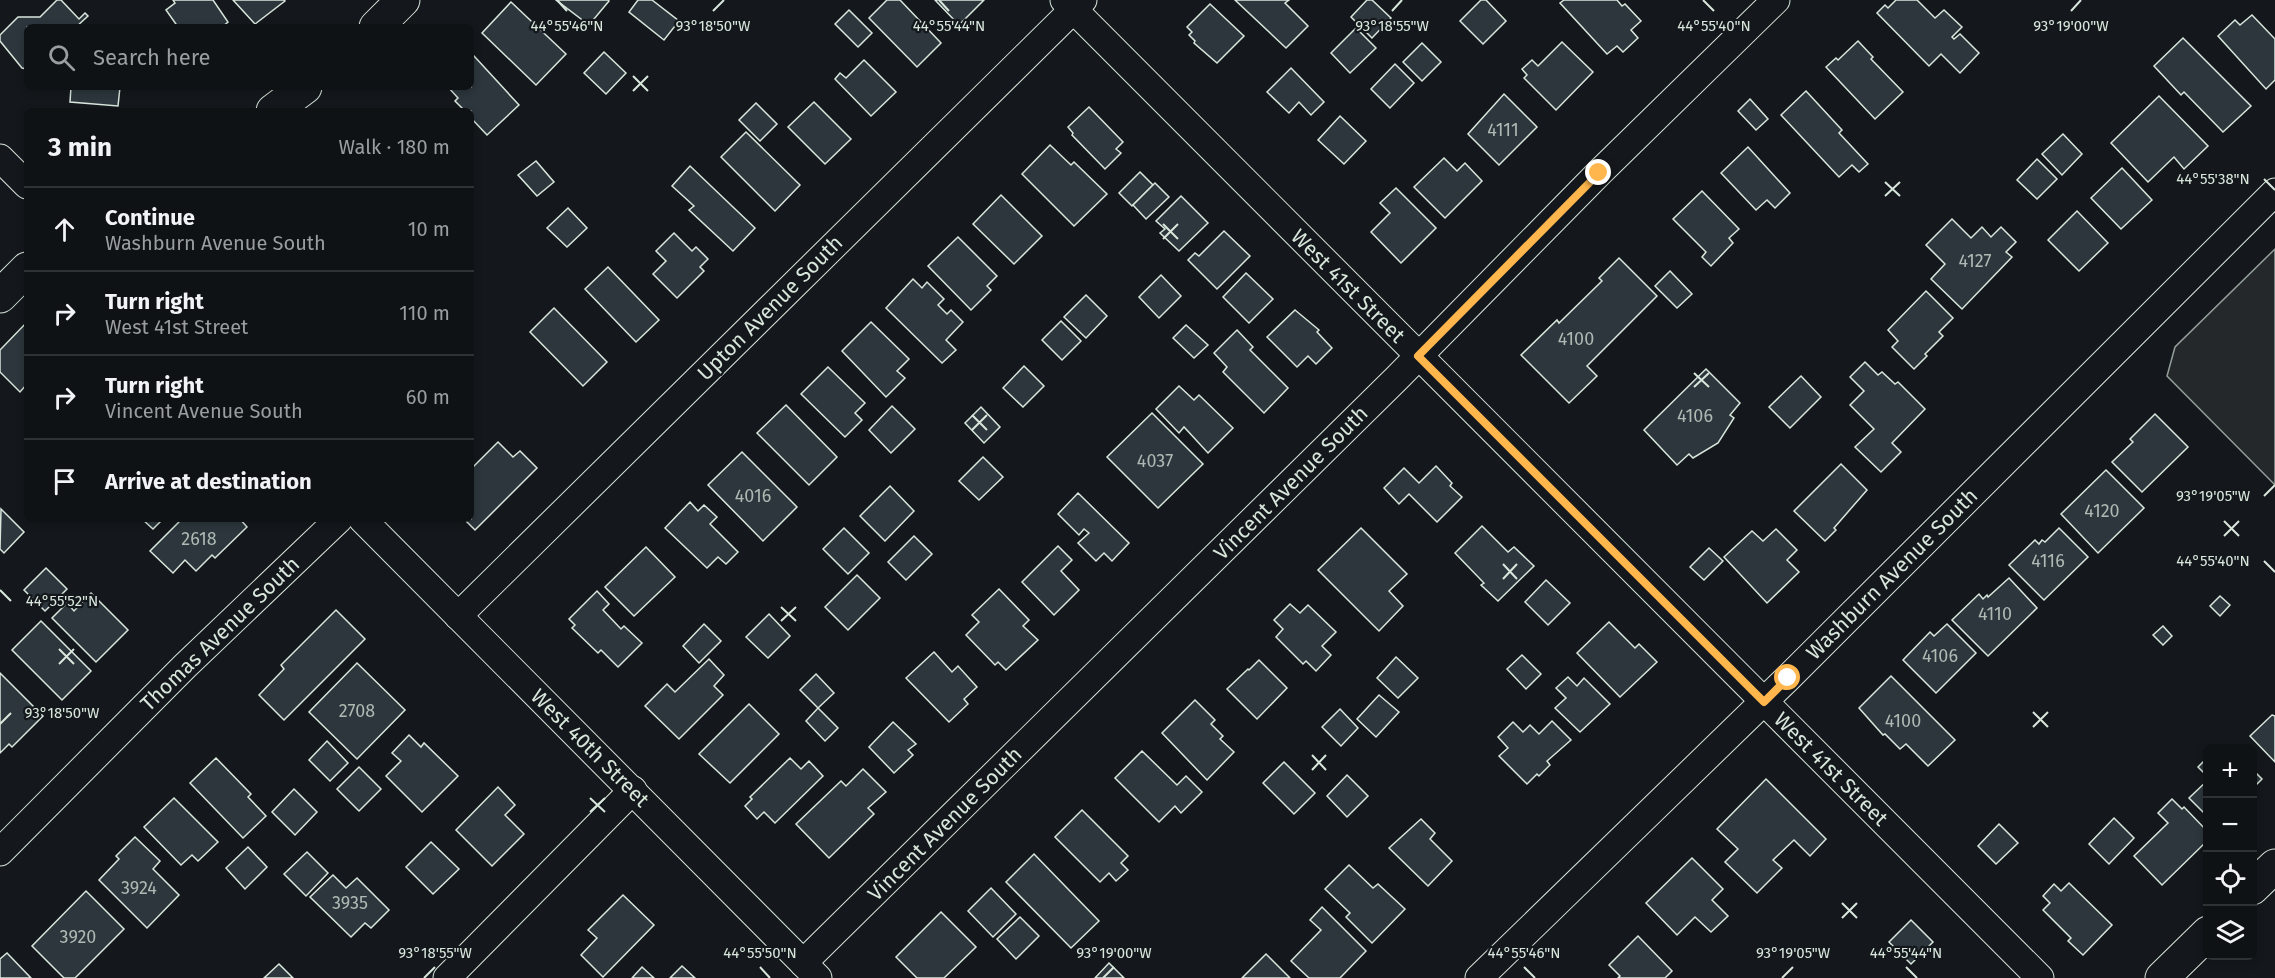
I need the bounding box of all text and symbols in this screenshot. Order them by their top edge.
text: 44°55'46"N [531,17,603,35]
text: 93°18'50"W [676,17,751,35]
text: 44°55'44"N [913,17,985,35]
text: 93°18'55"W [1355,17,1429,35]
text: 44°55'40"N [1677,17,1751,35]
text: 93°19'00"W [2033,17,2109,35]
search box [24,24,474,90]
icon: search [45,41,78,74]
text: Search here [93,44,211,71]
house number: 4111 [1487,119,1519,141]
text: 3 min [48,132,112,163]
text: Walk · 180 m [339,135,450,159]
route end [1585,159,1611,185]
text: 44°55'38"N [2176,170,2250,188]
text: Continue [105,204,195,231]
icon: ahead [48,213,81,246]
text: 10 m [408,217,450,241]
street label: West 41st Street [1286,224,1411,349]
street label: Upton Avenue South [692,230,848,386]
text: Washburn Avenue South [105,231,326,255]
house number: 4127 [1958,250,1992,272]
text: Turn right [105,288,204,315]
icon: right [48,297,81,330]
text: 110 m [399,301,450,325]
text: West 41st Street [105,315,248,339]
house number: 4100 [1558,328,1594,350]
text: Turn right [105,372,204,399]
icon: right [48,381,81,414]
text: 60 m [406,385,450,409]
text: Vincent Avenue South [105,399,303,423]
street label: Vincent Avenue South [1208,400,1374,566]
house number: 4106 [1677,405,1713,427]
house number: 4037 [1137,450,1173,472]
icon: arrive [48,465,81,498]
text: Arrive at destination [105,468,312,495]
street label: Washburn Avenue South [1801,483,1983,665]
house number: 4016 [735,485,771,507]
text: 93°19'05"W [2176,487,2251,505]
house number: 4120 [2084,500,2120,522]
house number: 2618 [181,528,217,550]
house number: 4116 [2031,550,2065,572]
street label: Thomas Avenue South [135,551,305,717]
text: 44°55'40"N [2176,552,2250,570]
text: 44°55'52"N [26,592,98,610]
house number: 4110 [1978,603,2012,625]
house number: 4106 [1922,645,1958,667]
route start [1774,664,1800,690]
street label: West 40th Street [525,683,655,813]
house number: 2708 [339,700,375,722]
text: 93°18'50"W [25,704,100,722]
street label: West 41st Street [1769,707,1894,832]
house number: 4100 [1885,710,1921,732]
street label: Vincent Avenue South [862,741,1028,907]
map controls [2203,744,2257,960]
button: + [2203,744,2257,798]
button: − [2203,798,2257,852]
button: locate [2203,852,2257,906]
house number: 3924 [121,877,157,899]
house number: 3935 [332,892,368,914]
button: layers [2203,906,2257,960]
house number: 3920 [60,926,96,948]
text: 93°18'55"W [398,944,472,962]
text: 44°55'50"N [723,944,797,962]
text: 93°19'00"W [1076,944,1152,962]
text: 44°55'46"N [1488,944,1560,962]
text: 93°19'05"W [1756,944,1831,962]
text: 44°55'44"N [1870,944,1942,962]

